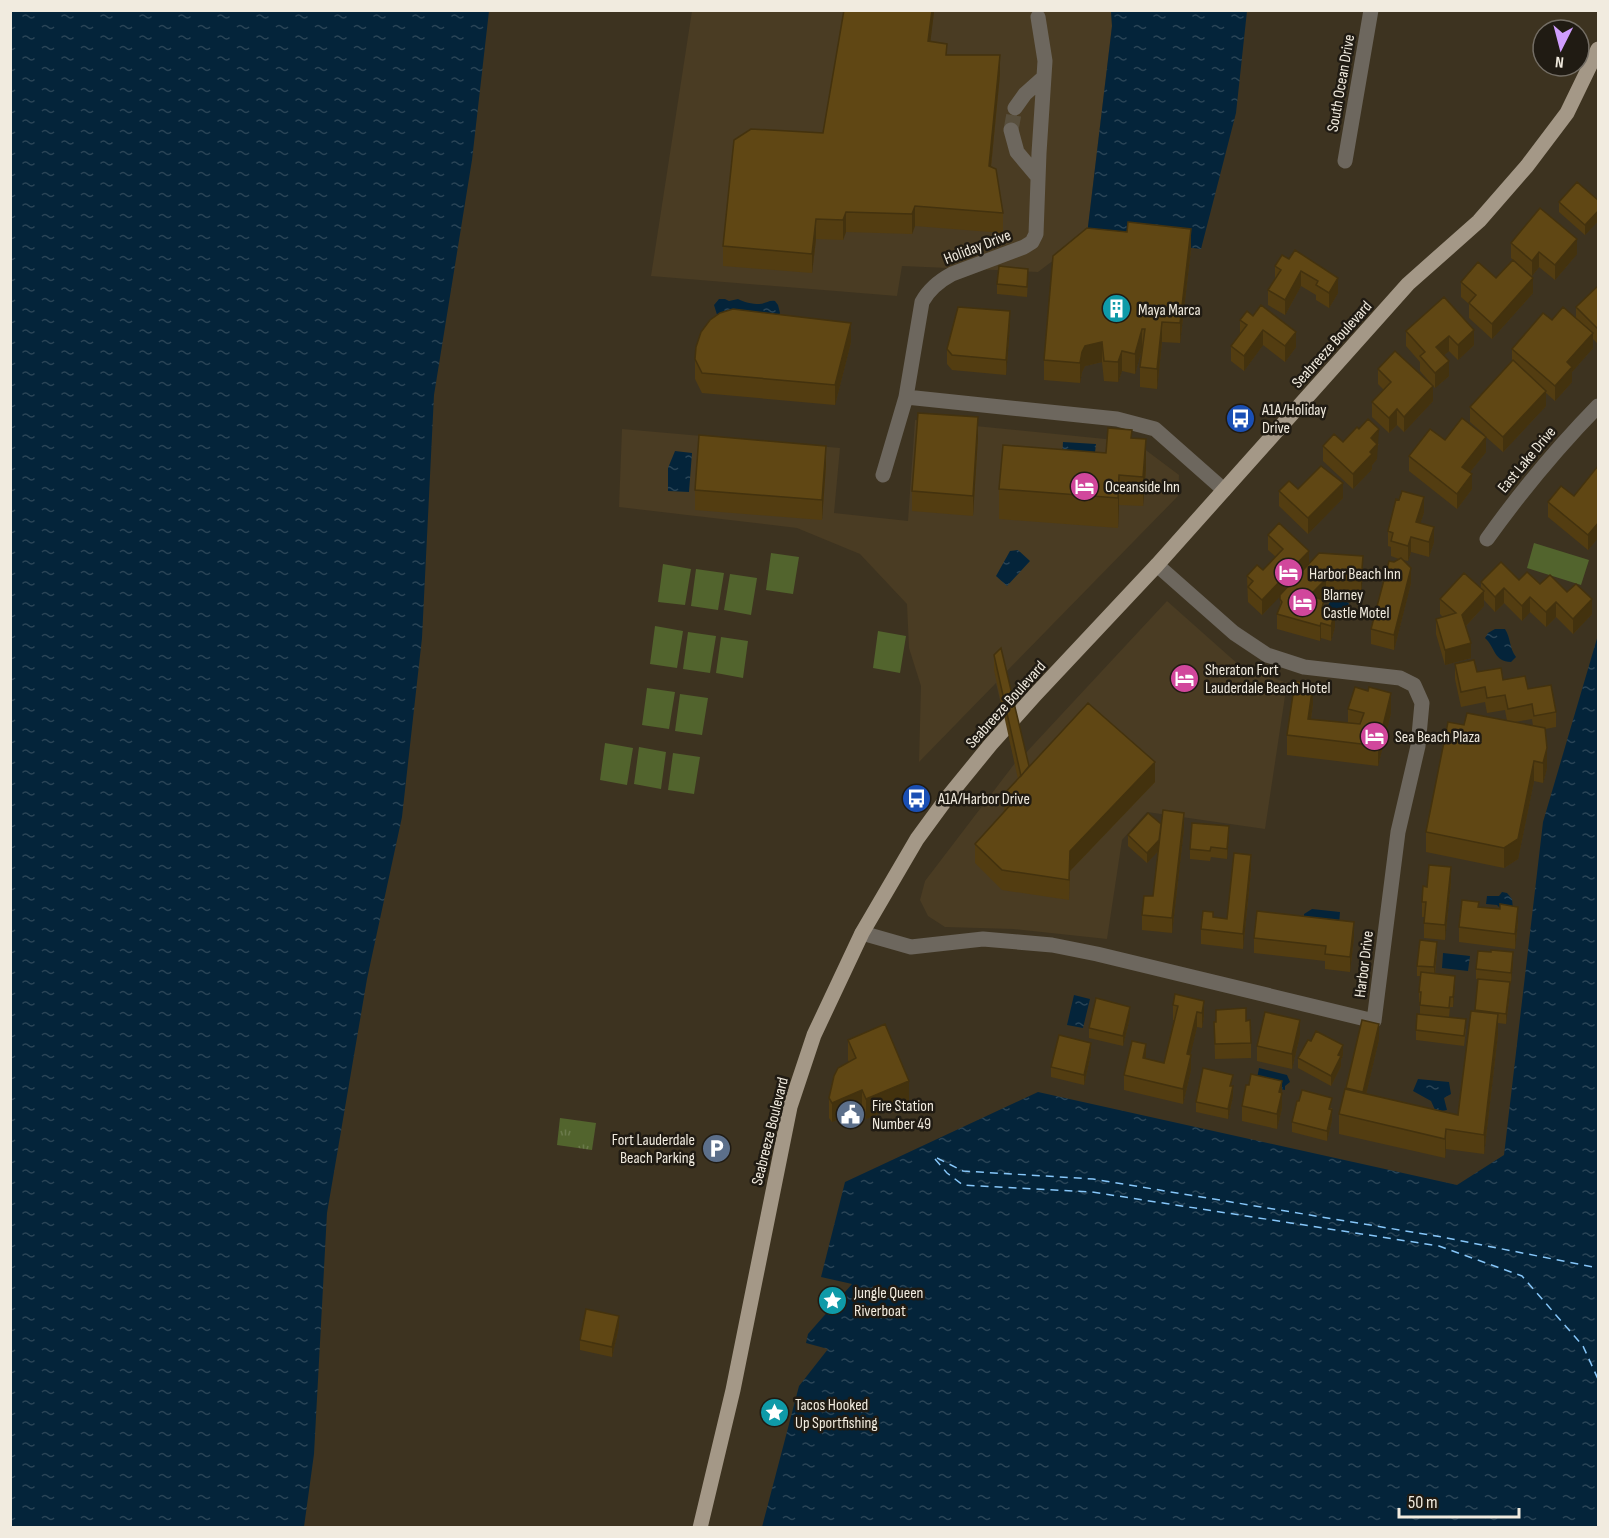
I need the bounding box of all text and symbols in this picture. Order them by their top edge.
north arrow [1531,18,1591,78]
street label: South Ocean Drive [1324,33,1359,133]
text: N [1554,52,1565,71]
street label: Holiday Drive [941,226,1014,269]
building icon: Maya Marca [1101,293,1133,325]
street label: Seabreeze Boulevard [1288,298,1376,392]
place label: Maya Marca [1138,301,1201,320]
place label: A1A/Holiday Drive [1261,401,1327,438]
bus stop icon: A1A/Holiday Drive [1225,402,1257,434]
street label: East Lake Drive [1494,423,1560,497]
hotel icon: Oceanside Inn [1068,470,1100,502]
place label: Oceanside Inn [1105,478,1180,497]
hotel icon: Harbor Beach Inn [1272,557,1304,589]
place label: Harbor Beach Inn [1309,565,1401,584]
place label: Blarney Castle Motel [1323,586,1390,623]
hotel icon: Blarney Castle Motel [1286,587,1318,619]
street label: Seabreeze Boulevard [962,658,1050,752]
place label: Sheraton Fort Lauderdale Beach Hotel [1205,661,1330,698]
hotel icon: Sheraton Fort Lauderdale Beach Hotel [1168,662,1200,694]
hotel icon: Sea Beach Plaza [1358,720,1390,752]
place label: Sea Beach Plaza [1395,728,1480,747]
bus stop icon: A1A/Harbor Drive [901,782,933,814]
place label: A1A/Harbor Drive [937,790,1030,809]
street label: Harbor Drive [1351,930,1378,999]
street label: Seabreeze Boulevard [748,1075,793,1187]
place label: Fire Station Number 49 [872,1097,934,1134]
public building icon: Fire Station Number 49 [835,1098,867,1130]
place label: Fort Lauderdale Beach Parking [612,1131,695,1168]
parking icon: Fort Lauderdale Beach Parking [700,1132,732,1164]
place label: Jungle Queen Riverboat [853,1284,923,1321]
place icon: Jungle Queen Riverboat [817,1285,849,1317]
place label: Tacos Hooked Up Sportfishing [795,1396,878,1433]
place icon: Tacos Hooked Up Sportfishing [758,1397,790,1429]
scale bar [1399,1481,1519,1519]
text: 50 m [1408,1492,1438,1513]

